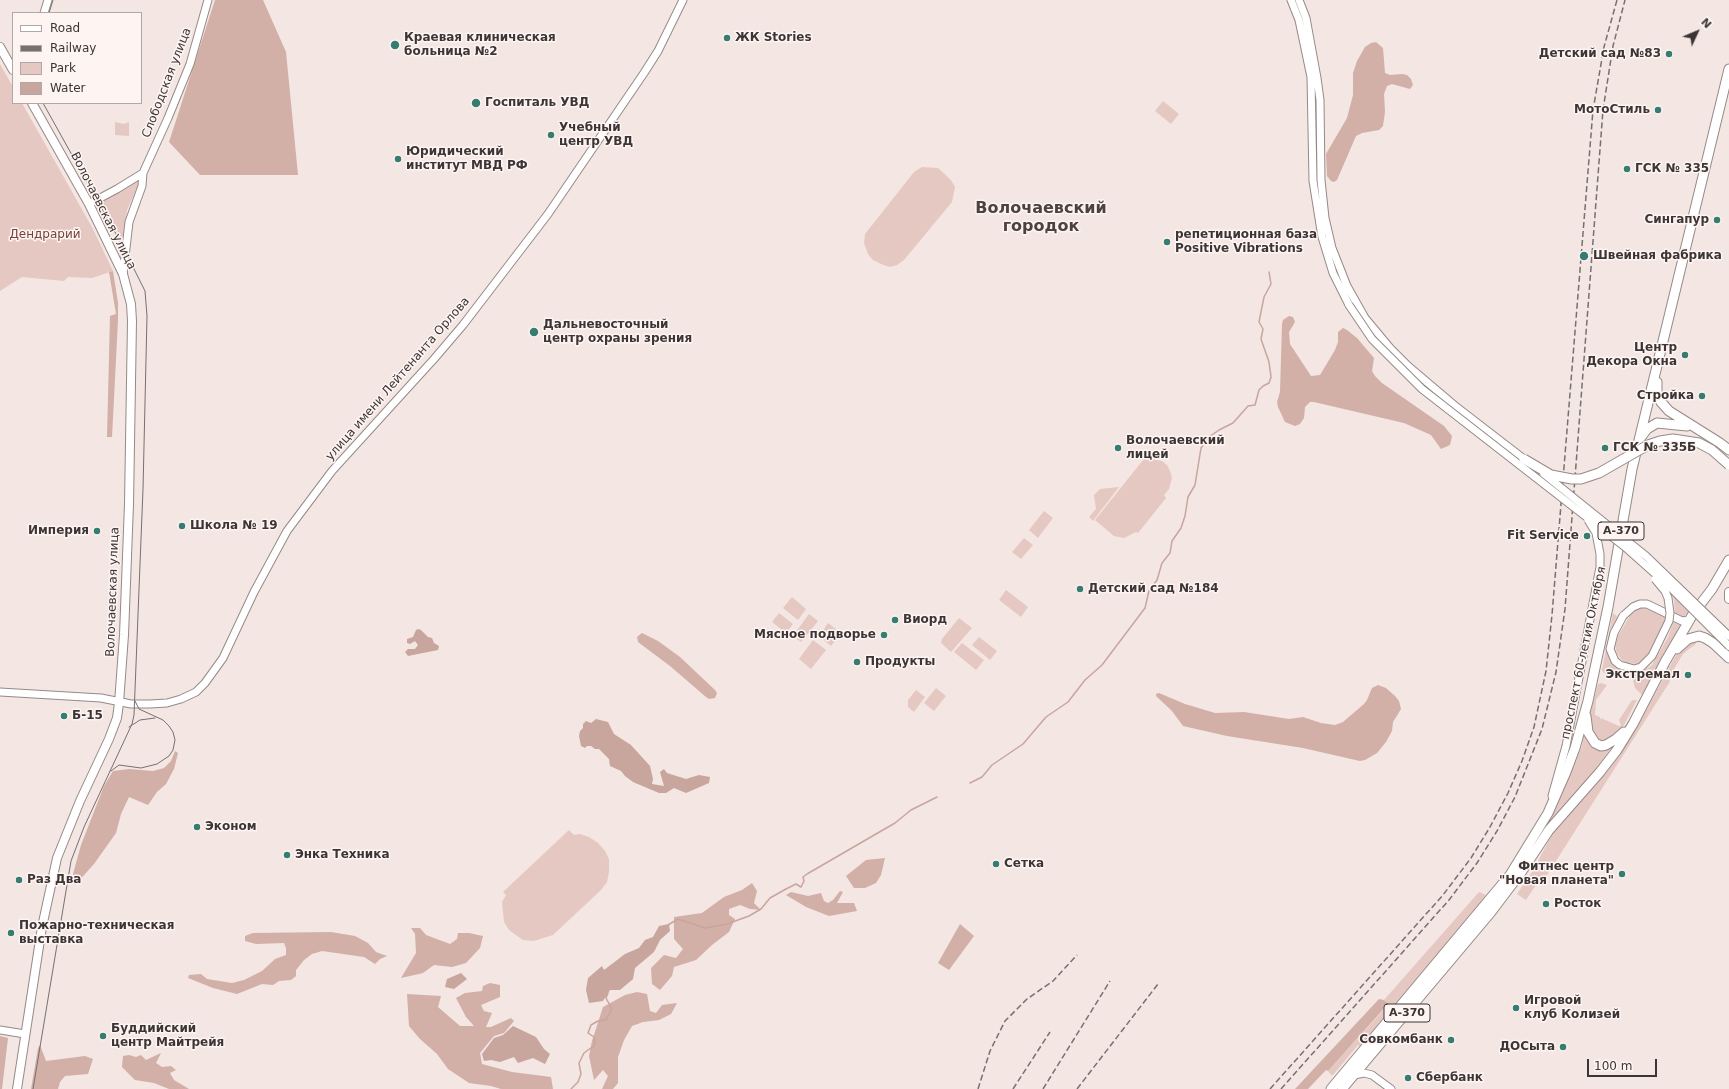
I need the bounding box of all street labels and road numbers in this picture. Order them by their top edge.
street label: Слободская улица [139,26,195,140]
street label: Волочаевская улица [67,150,139,272]
street label: улица имени Лейтенанта Орлова [323,294,473,464]
road number: А-370 [1598,522,1644,540]
street label: Волочаевская улица [104,527,122,657]
street label: проспект 60-летия Октября [1559,565,1609,741]
road number: А-370 [1384,1004,1430,1022]

